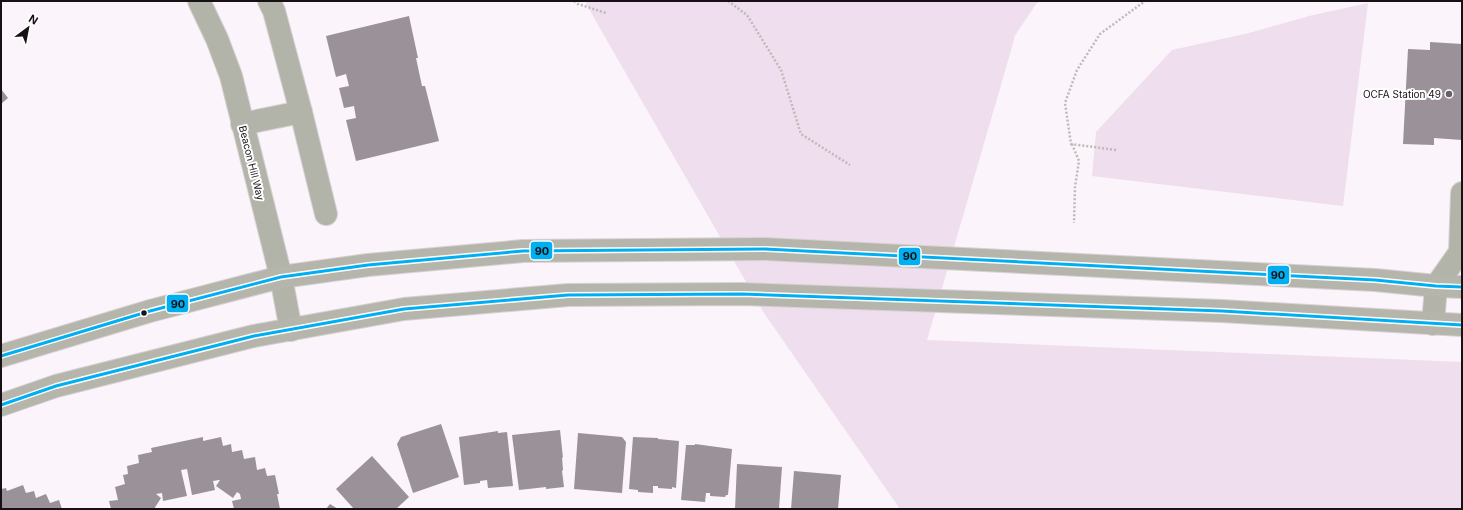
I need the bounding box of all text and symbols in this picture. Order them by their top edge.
north arrow [8,8,48,48]
text: N [26,11,41,28]
place label: OCFA Station 49 [1363,88,1441,100]
marker: OCFA Station 49 [1444,89,1454,99]
street label: Beacon Hill Way [237,124,267,202]
line badge: 90 [530,241,553,260]
text: 90 [535,244,549,258]
line badge: 90 [898,247,921,266]
text: 90 [903,249,917,263]
line badge: 90 [1267,265,1290,285]
text: 90 [1271,268,1285,282]
line badge: 90 [166,294,189,313]
text: 90 [171,297,185,311]
unlabelled marker [139,308,149,318]

